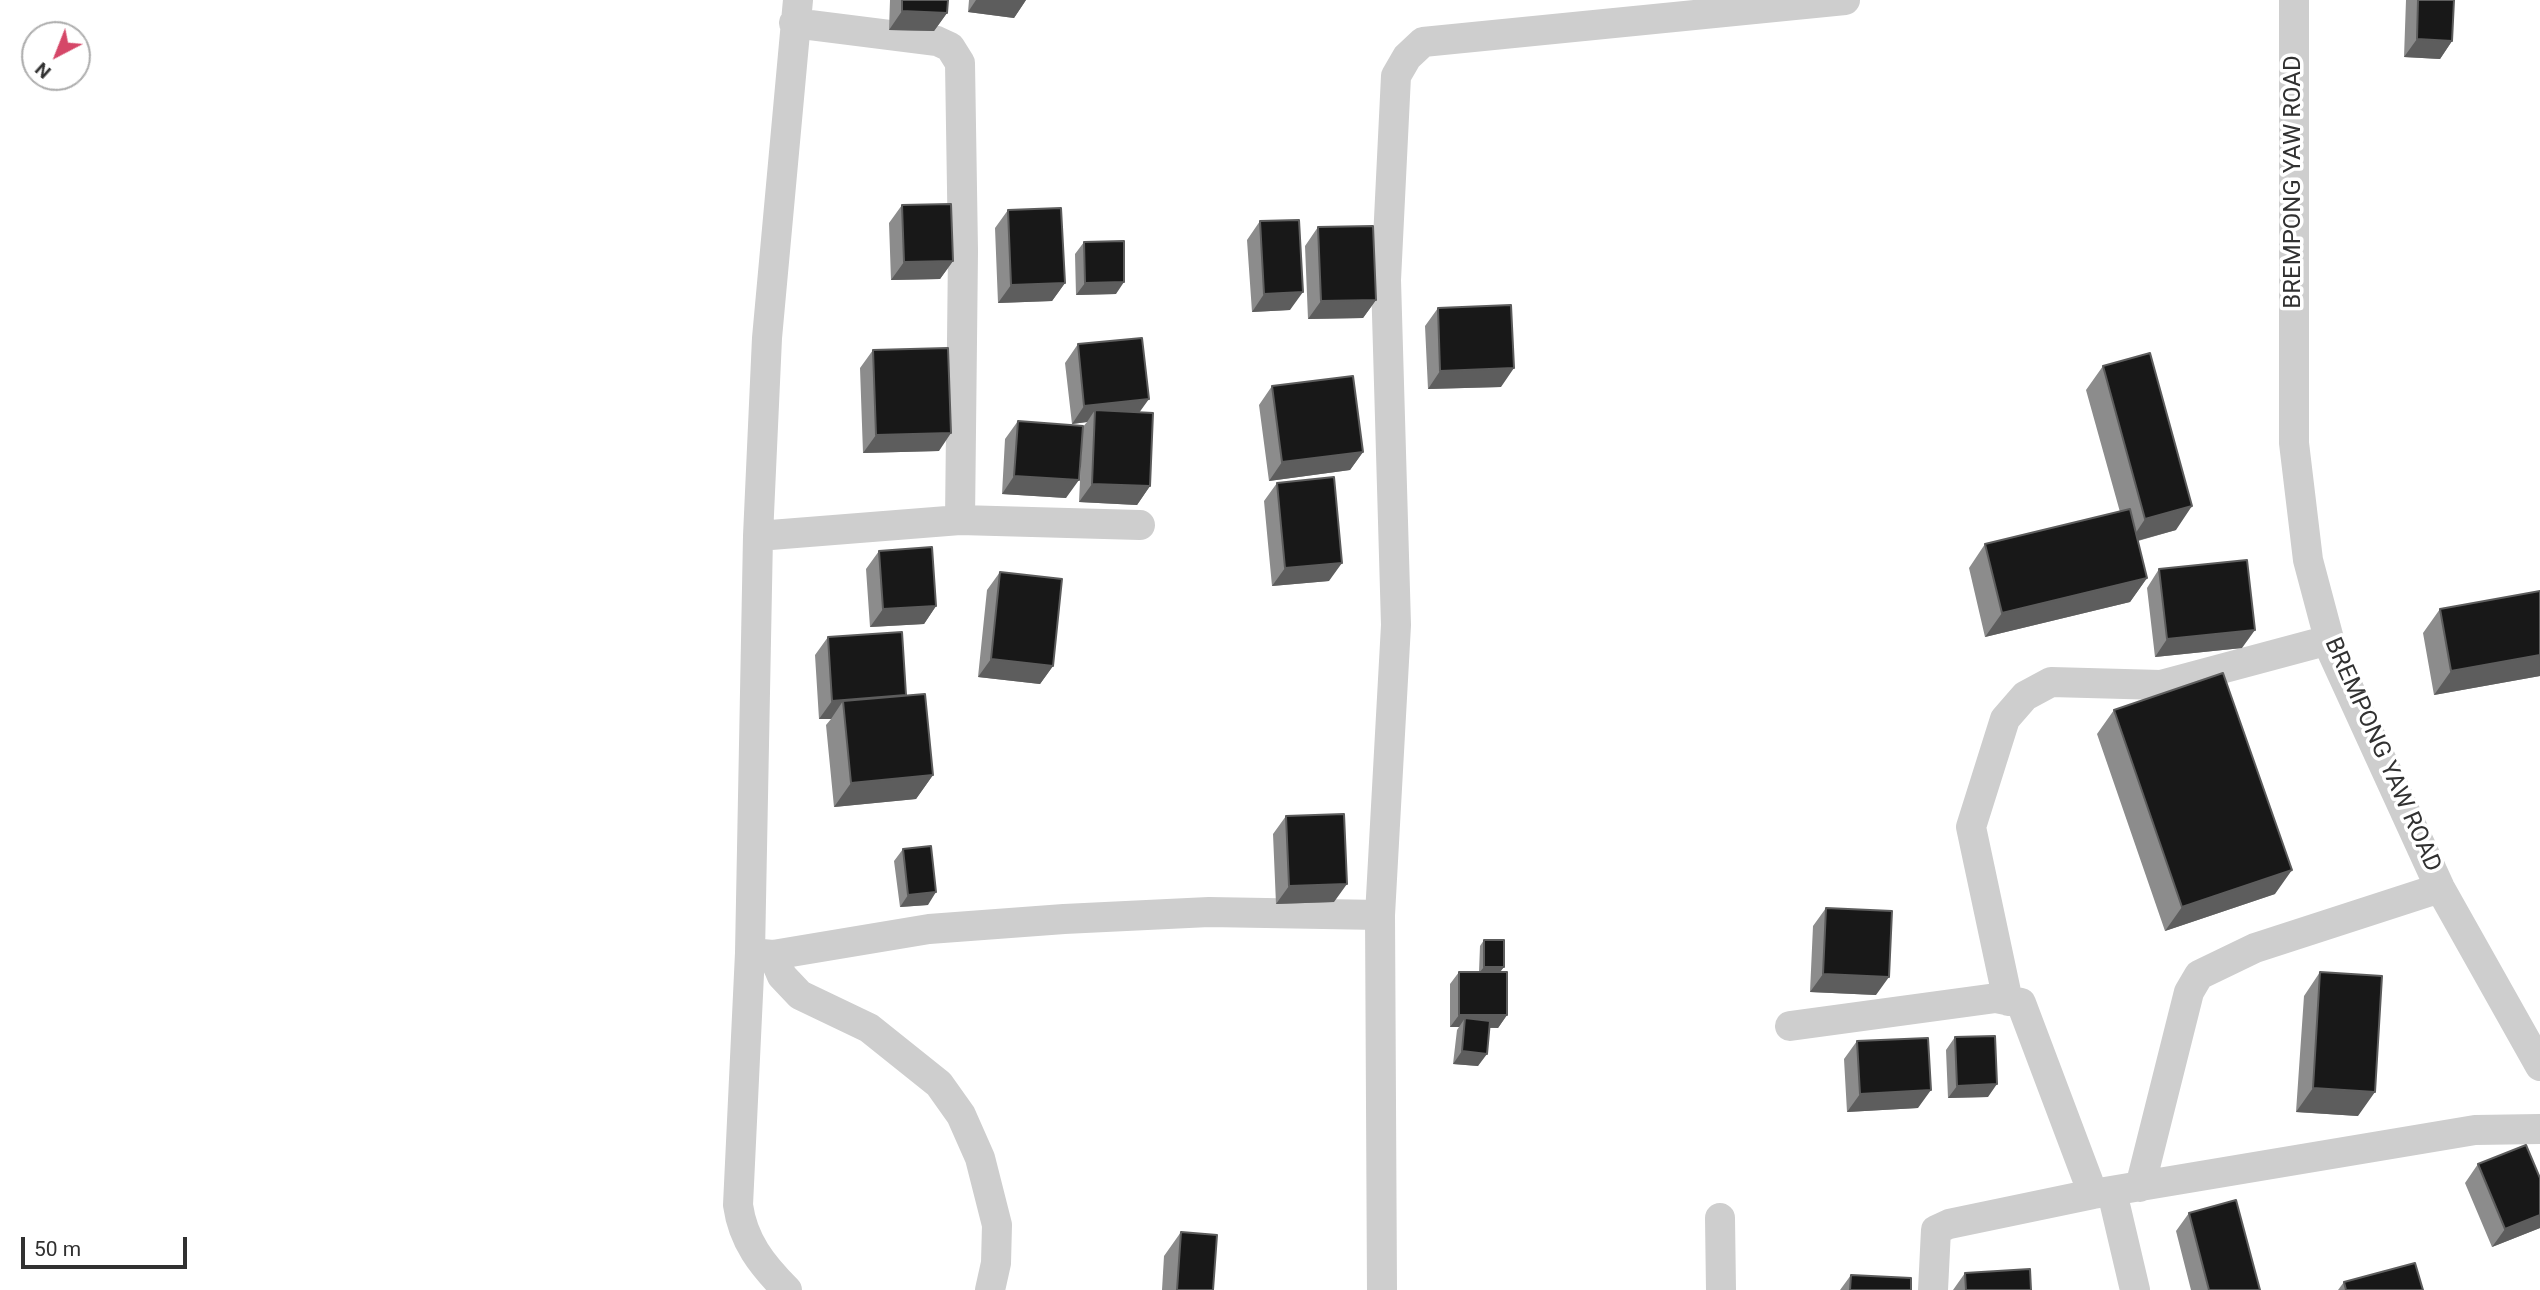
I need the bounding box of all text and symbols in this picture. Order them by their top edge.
north arrow [21,21,91,91]
street label: BREMPONG YAW ROAD [2280,55,2308,309]
text: N [30,57,56,84]
street label: BREMPONG YAW ROAD [2317,633,2447,877]
scale bar [24,1224,191,1268]
text: 50 m [34,1237,81,1261]

